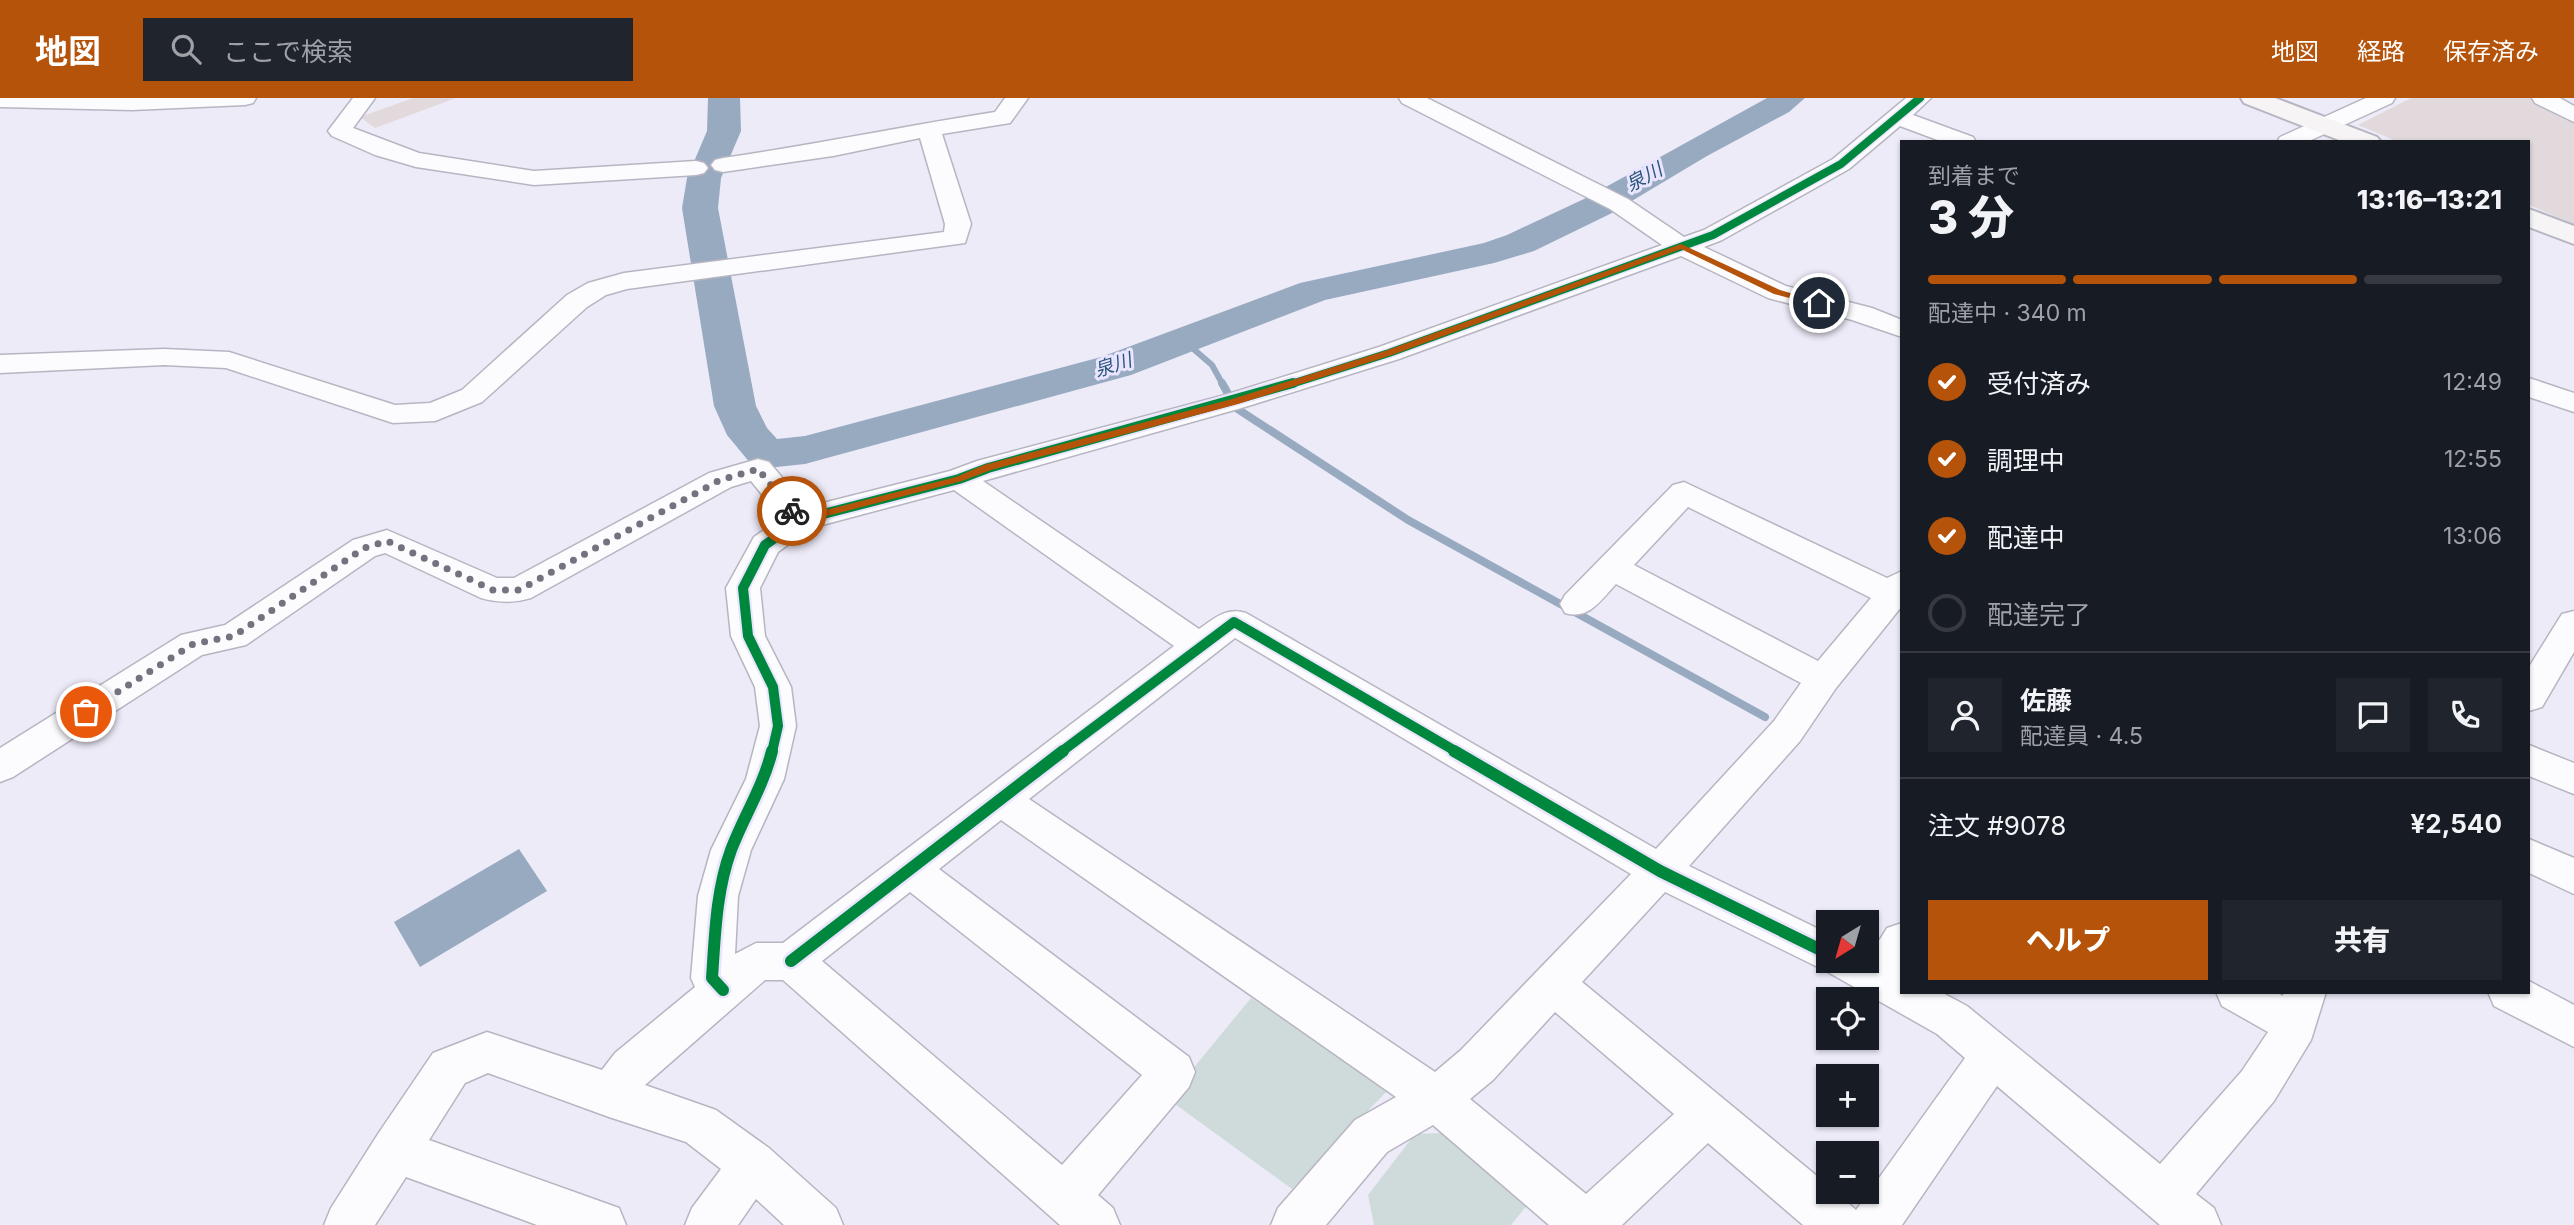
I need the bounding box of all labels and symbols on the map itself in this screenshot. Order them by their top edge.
water label: 泉川 [1622,157,1668,196]
pin [1789,273,1849,333]
water label: 泉川 [1091,348,1137,382]
courier [757,476,827,546]
pin [56,682,116,742]
north arrow [1816,910,1880,973]

